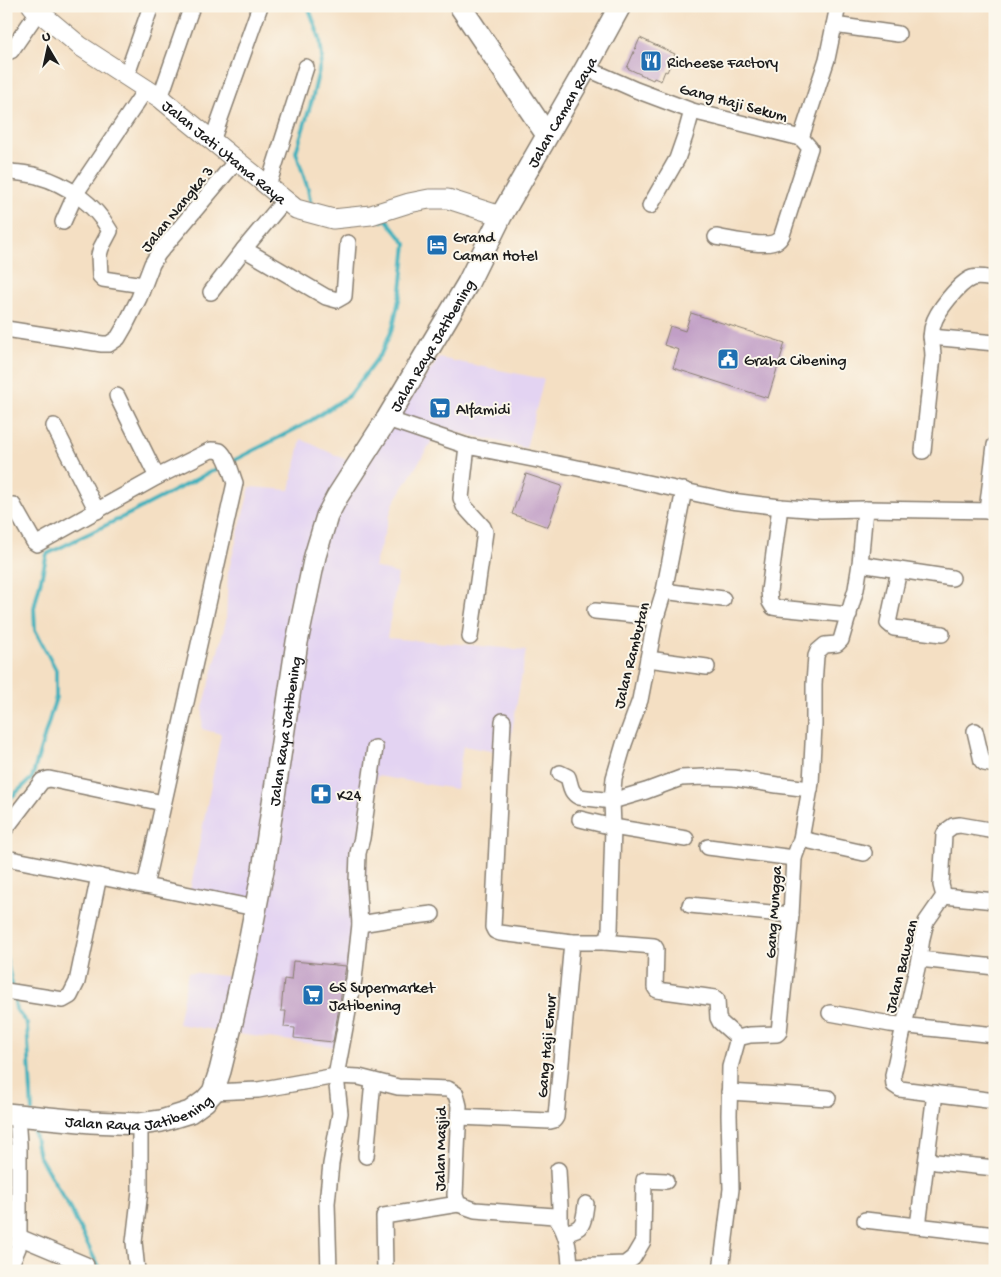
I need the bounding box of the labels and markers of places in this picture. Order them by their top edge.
restaurant icon: Richeese Factory [639,49,663,73]
place label: Richeese Factory [667,55,778,74]
place label: Grand Caman Hotel [453,230,538,267]
hotel icon: Grand Caman Hotel [425,233,449,257]
public building icon: Graha Cibening [716,347,740,371]
place label: Graha Cibening [744,353,847,372]
supermarket icon: Alfamidi [428,396,452,420]
place label: Alfamidi [456,402,510,421]
pharmacy icon: K24 [309,782,333,806]
place label: K24 [337,788,362,807]
place label: GS Supermarket Jatibening [329,980,436,1017]
supermarket icon: GS Supermarket Jatibening [301,983,325,1007]

